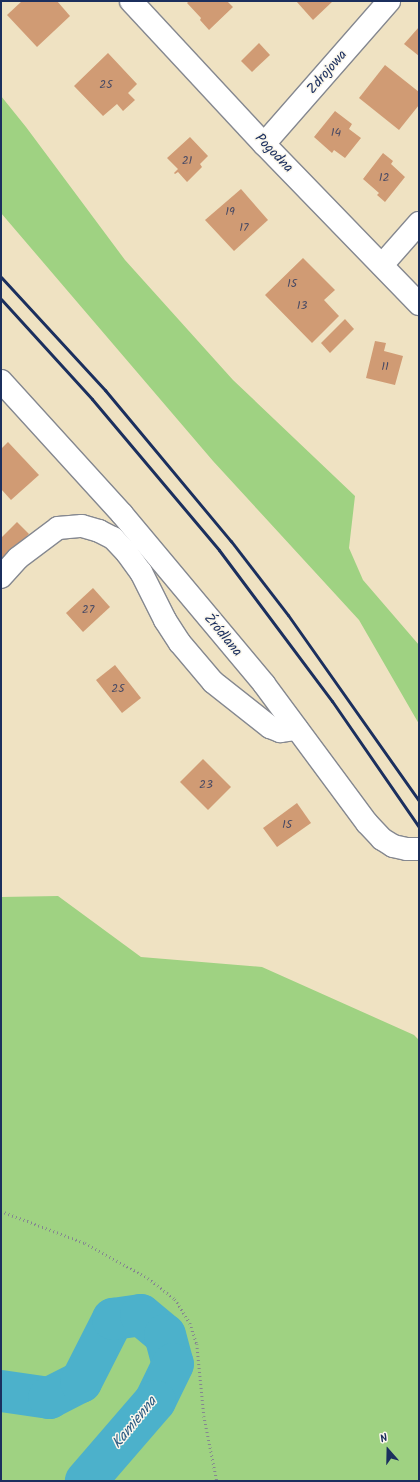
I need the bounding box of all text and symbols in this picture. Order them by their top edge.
street label: Zdrojowa [303,47,351,97]
house number: 25 [99,78,113,92]
house number: 14 [331,126,341,140]
street label: Pogodna [251,130,297,176]
house number: 21 [182,154,192,168]
house number: 12 [379,171,389,185]
house number: 19 [225,205,235,219]
house number: 17 [239,221,249,235]
house number: 15 [287,277,297,291]
house number: 13 [297,299,307,313]
house number: 11 [381,360,389,374]
house number: 27 [82,603,94,617]
street label: Źródlana [200,610,246,660]
house number: 25 [111,682,125,696]
house number: 23 [199,778,213,792]
house number: 15 [282,818,292,832]
water label: Kamienna [109,1394,161,1452]
text: N [378,1429,390,1448]
north arrow [368,1430,408,1470]

